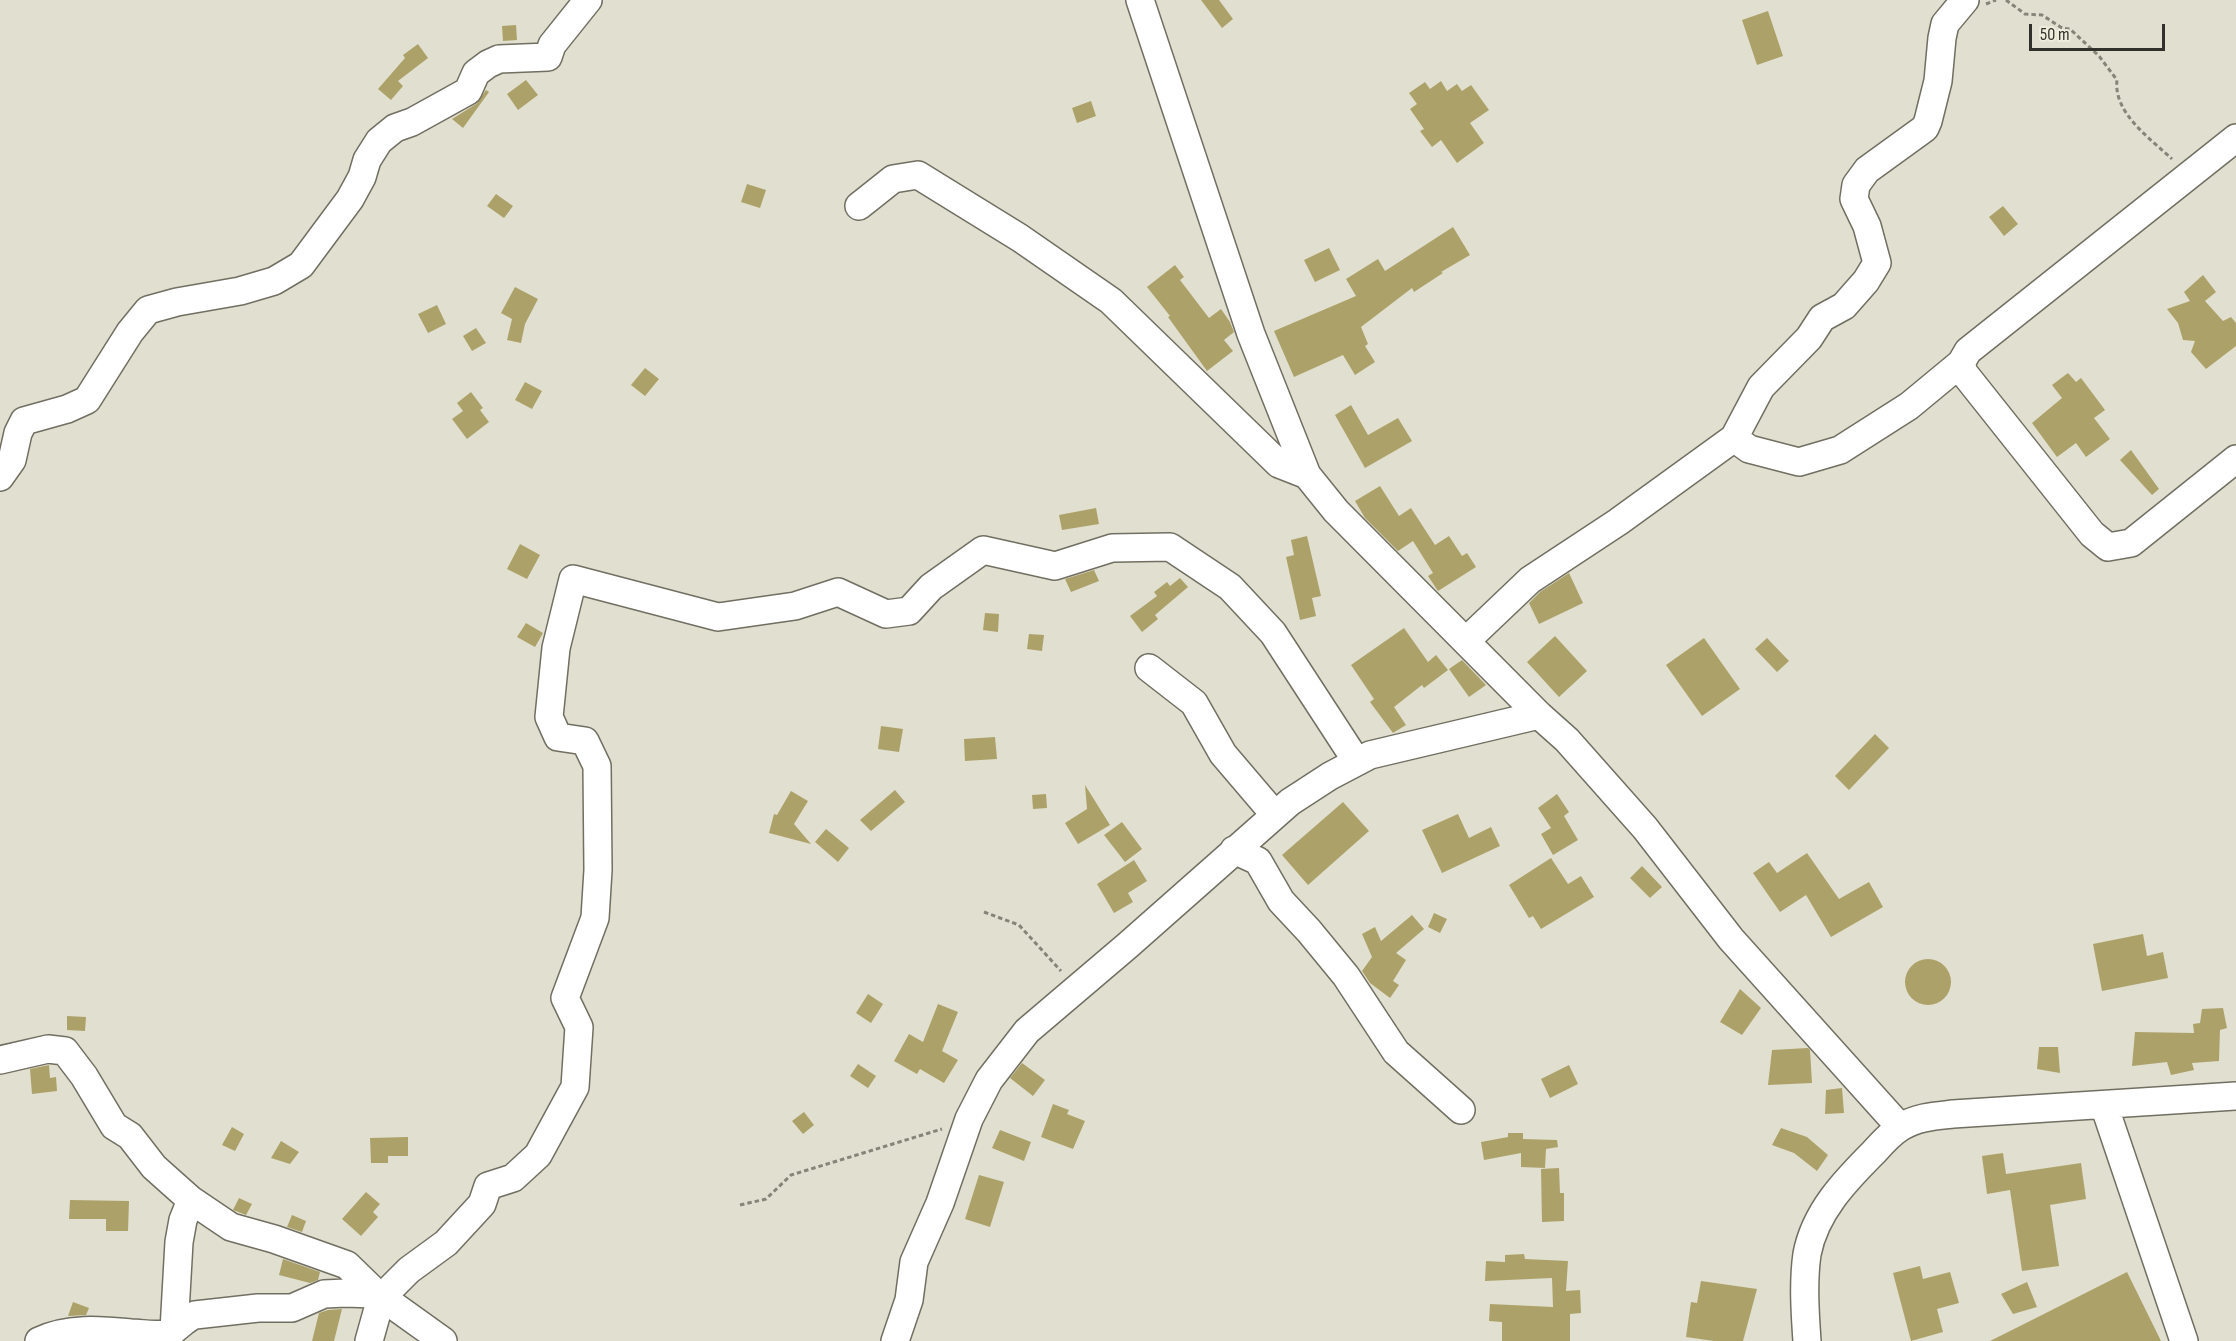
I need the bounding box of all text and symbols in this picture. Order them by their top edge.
scale bar [2032,12,2168,50]
text: 50 m [2040,24,2070,45]

